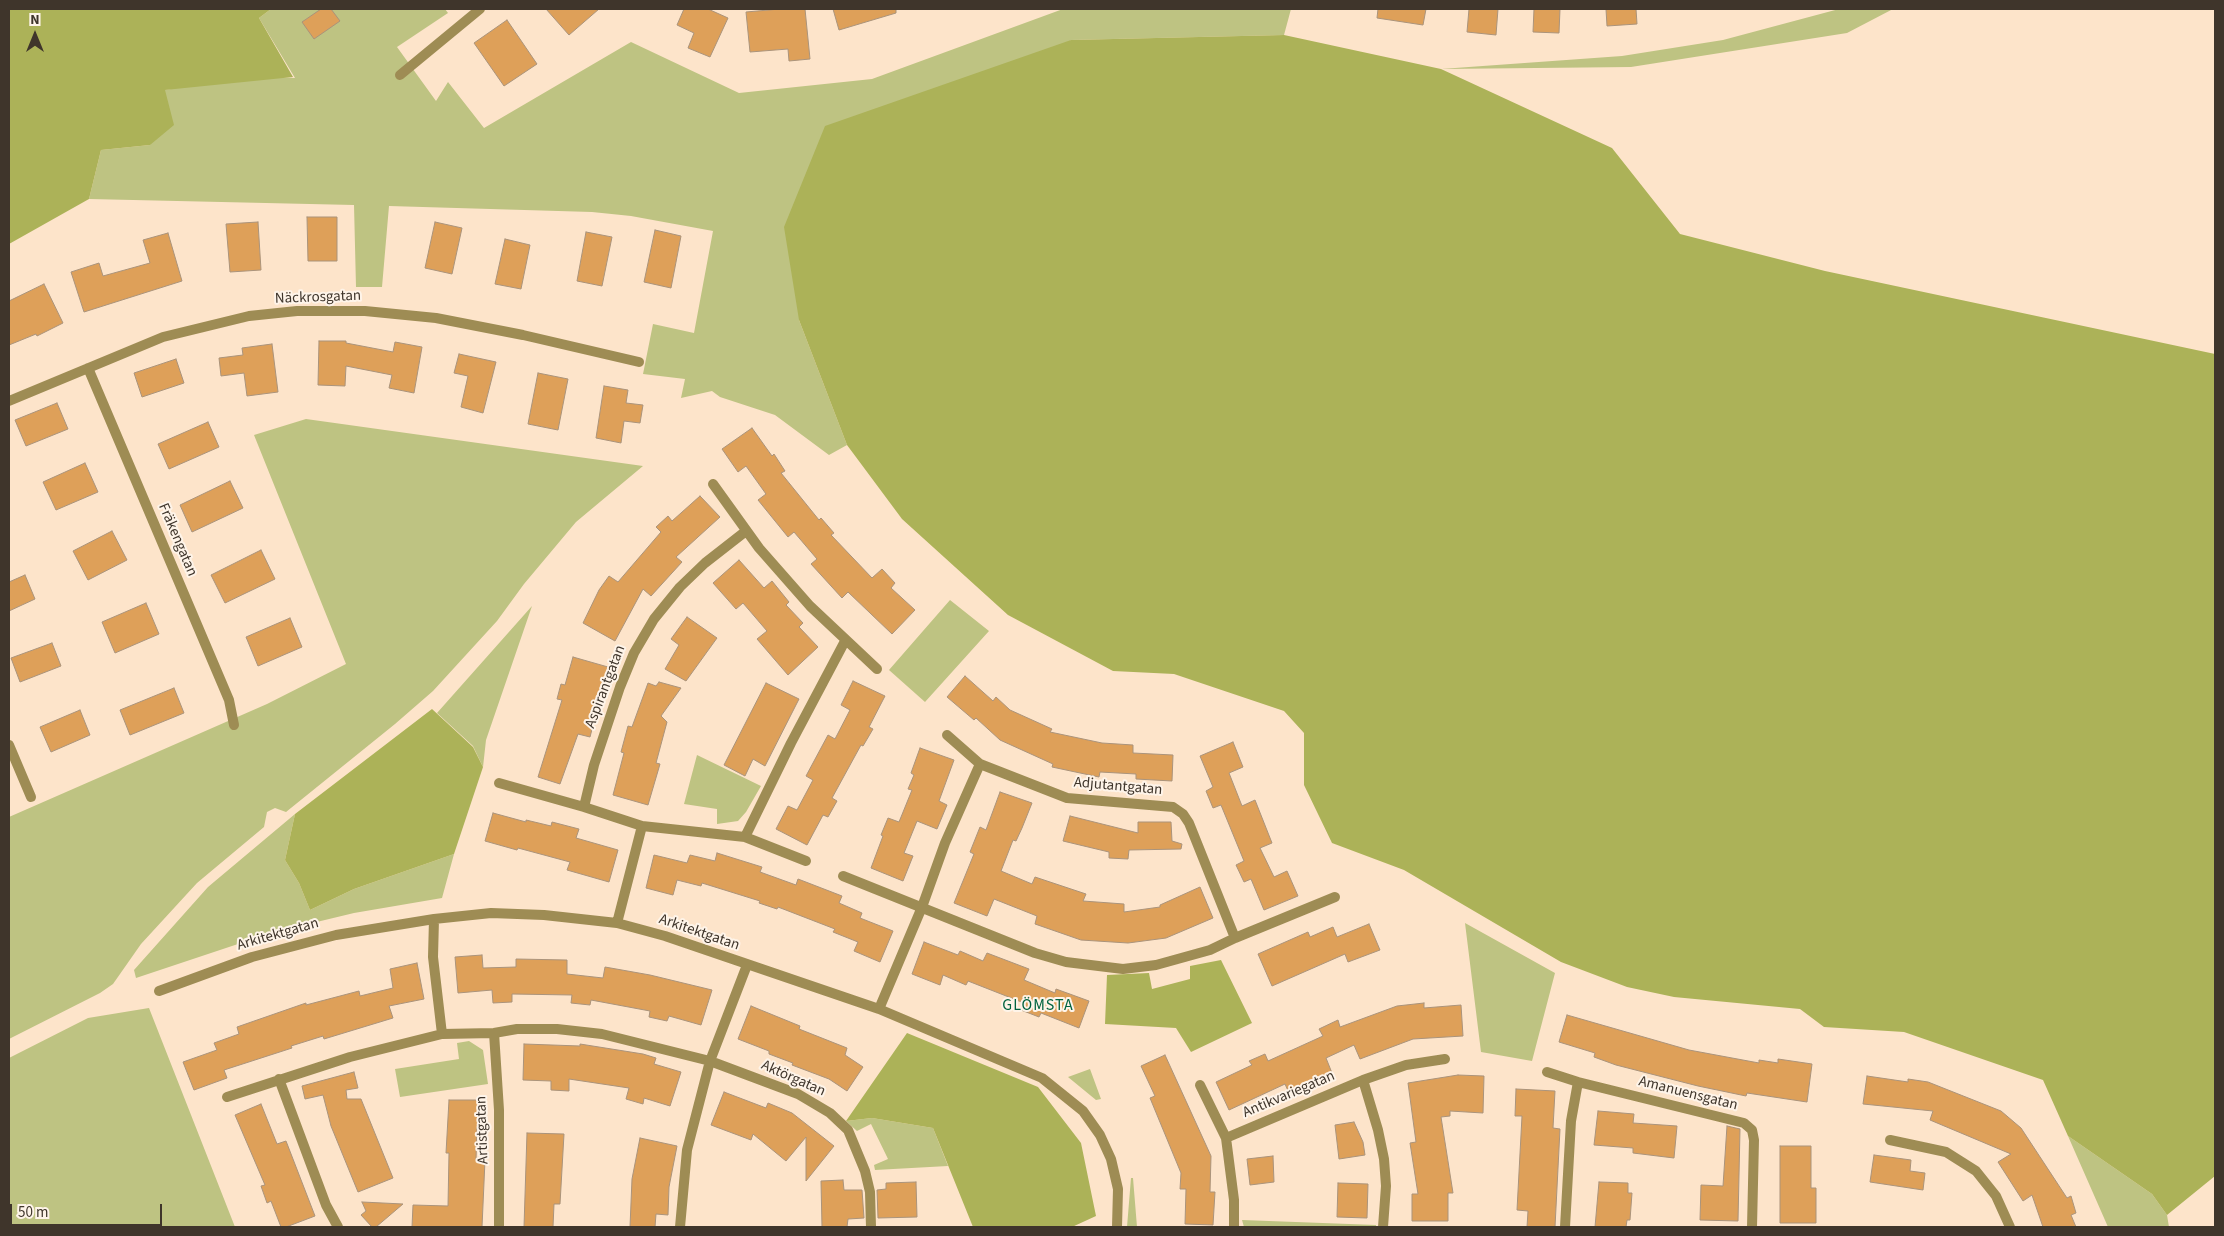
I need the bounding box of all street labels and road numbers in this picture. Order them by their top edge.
street label: Näckrosgatan [275,288,361,308]
street label: Fräkengatan [154,501,200,579]
street label: Aspirantgatan [582,643,630,731]
street label: Adjutantgatan [1073,774,1163,800]
street label: Arkitektgatan [656,911,742,955]
street label: Arkitektgatan [235,915,321,955]
street label: Aktörgatan [758,1057,828,1101]
street label: Antikvariegatan [1240,1068,1338,1122]
street label: Amanuensgatan [1637,1073,1739,1115]
street label: Artistgatan [473,1096,493,1164]

